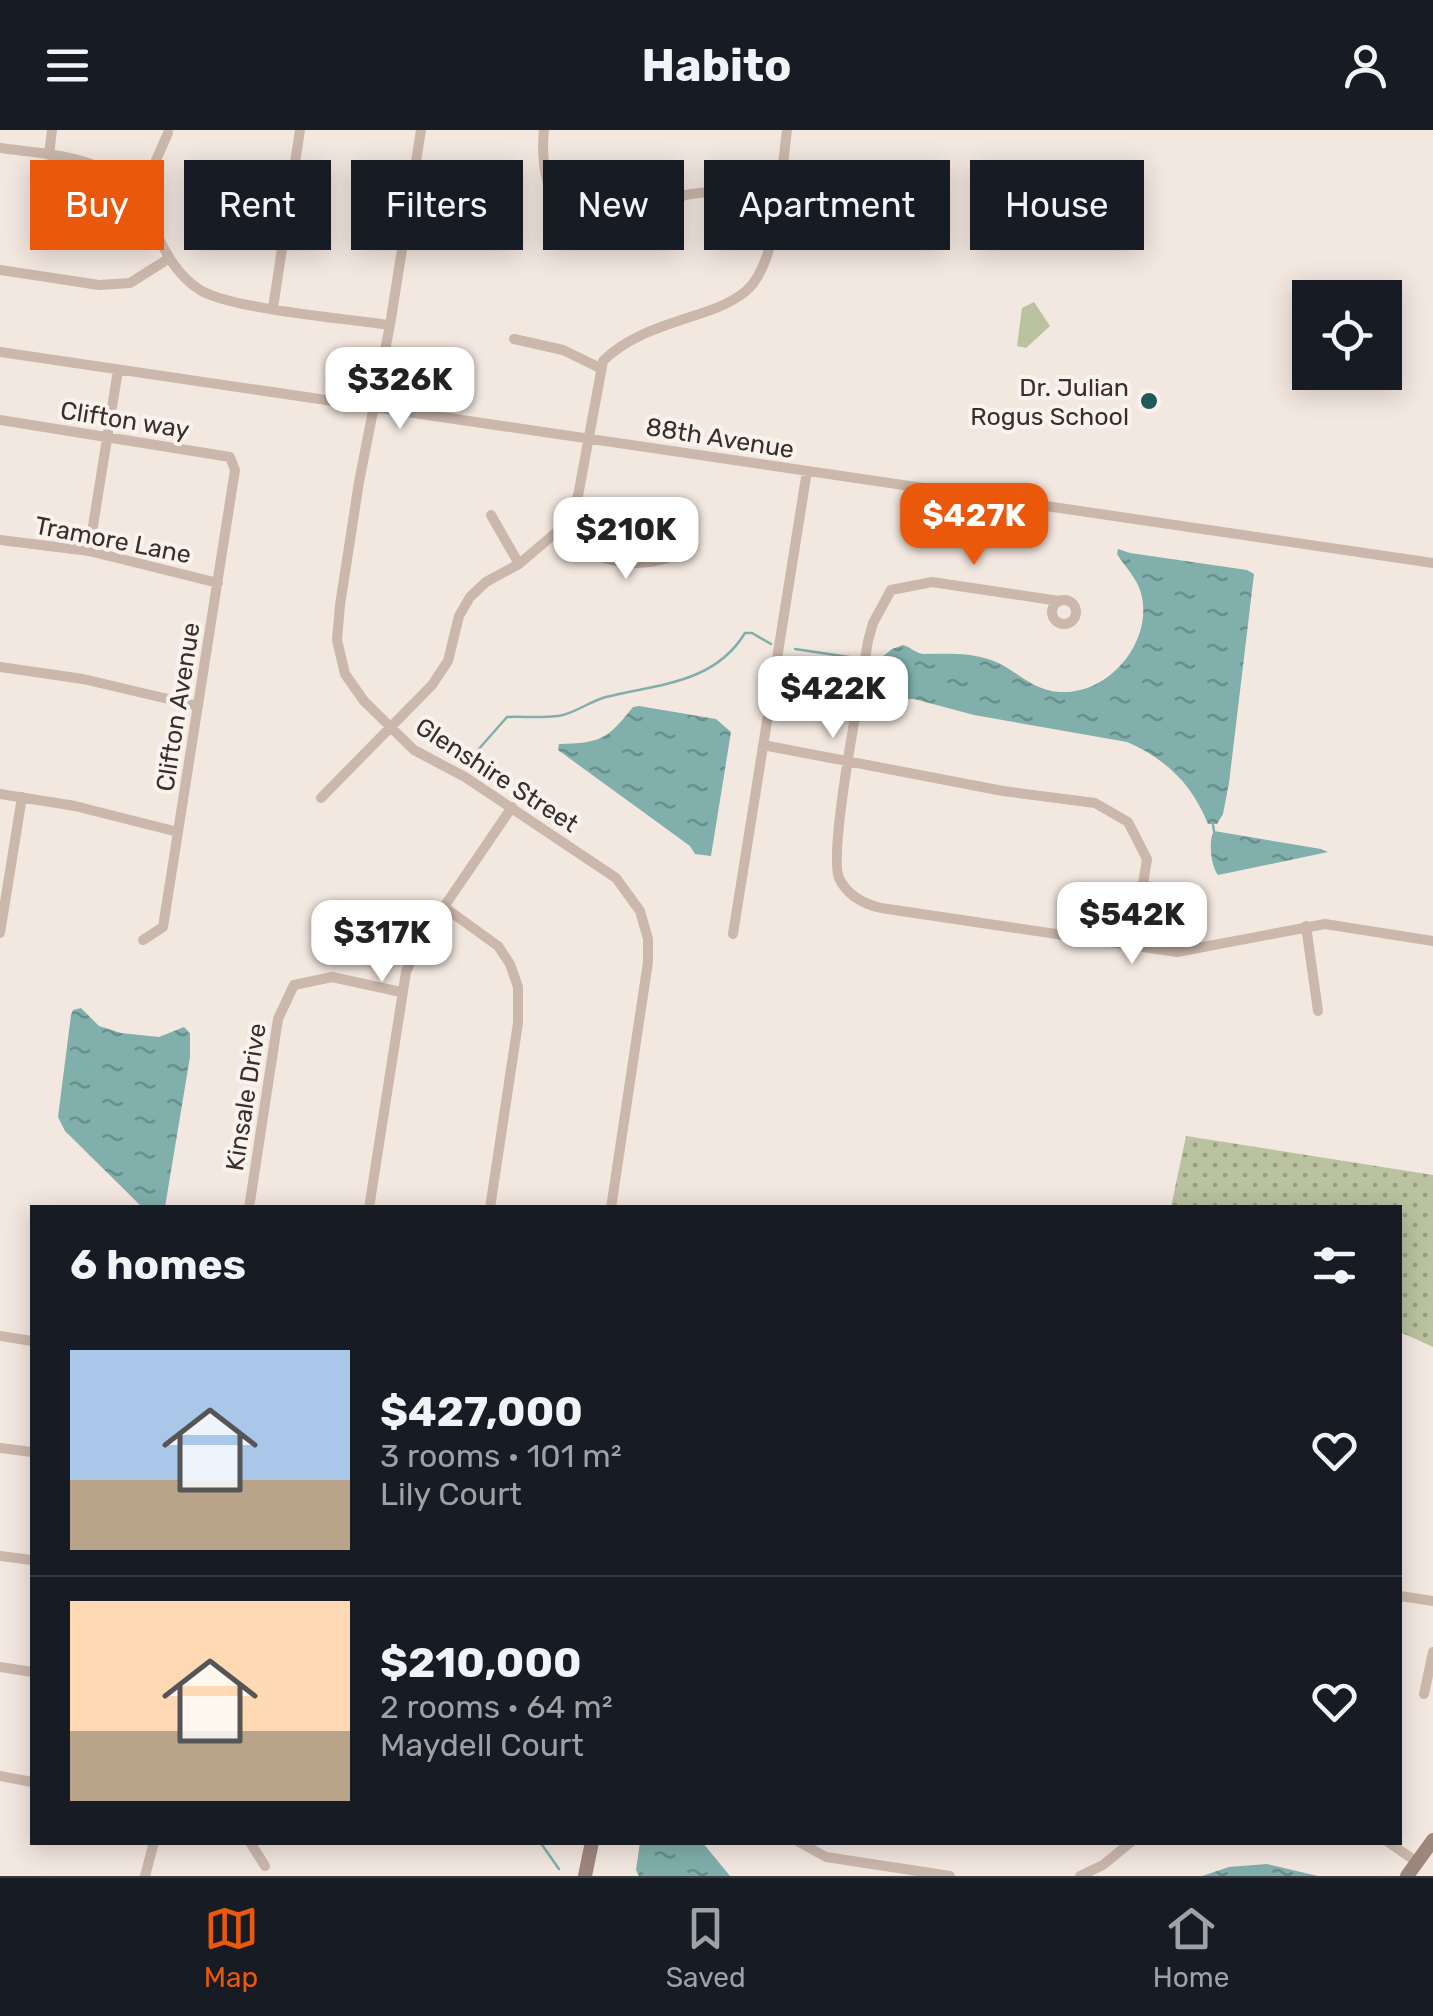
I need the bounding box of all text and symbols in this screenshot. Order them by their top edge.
icon: menu [40,38,95,93]
icon: person [1338,38,1393,93]
text: Habito [642,39,791,92]
chip: Buy [30,160,164,250]
chip: Rent [184,160,331,250]
chip: Filters [351,160,523,250]
chip: New [543,160,684,250]
chip: Apartment [704,160,950,250]
chip: House [970,160,1144,250]
map controls [1292,280,1402,390]
button: locate [1292,280,1402,390]
pin: $326K [330,347,470,432]
text: $326K [347,360,453,398]
place label: Dr. Julian Rogus School [970,373,1129,431]
marker: Dr. Julian Rogus School [1138,390,1160,412]
street label: Clifton way [58,395,192,445]
street label: 88th Avenue [644,412,796,464]
pin: $427K [904,483,1044,568]
text: $427K [922,496,1026,534]
pin: $210K [556,497,696,582]
text: $210K [575,510,677,548]
street label: Tramore Lane [32,511,194,569]
street label: Clifton Avenue [150,620,206,794]
pin: $422K [763,656,903,741]
text: $422K [780,669,886,707]
street label: Glenshire Street [410,712,584,838]
pin: $542K [1062,882,1202,967]
text: $542K [1079,895,1185,933]
pin: $317K [312,900,452,985]
text: $317K [333,913,431,951]
street label: Kinsale Drive [220,1021,272,1173]
icon: filters [1307,1238,1362,1293]
text: 6 homes [70,1240,246,1290]
text: $427,000 [380,1387,583,1437]
icon: home [150,1390,270,1510]
icon: heart [1307,1423,1362,1478]
text: 3 rooms · 101 m² [380,1437,622,1475]
text: Lily Court [380,1475,522,1513]
text: $210,000 [380,1638,582,1688]
icon: home [150,1641,270,1761]
icon: heart [1307,1674,1362,1729]
text: 2 rooms · 64 m² [380,1688,613,1726]
text: Maydell Court [380,1726,584,1764]
tab: Map [204,1901,259,1994]
tab: Saved [666,1901,746,1994]
tab: Home [1153,1901,1229,1994]

